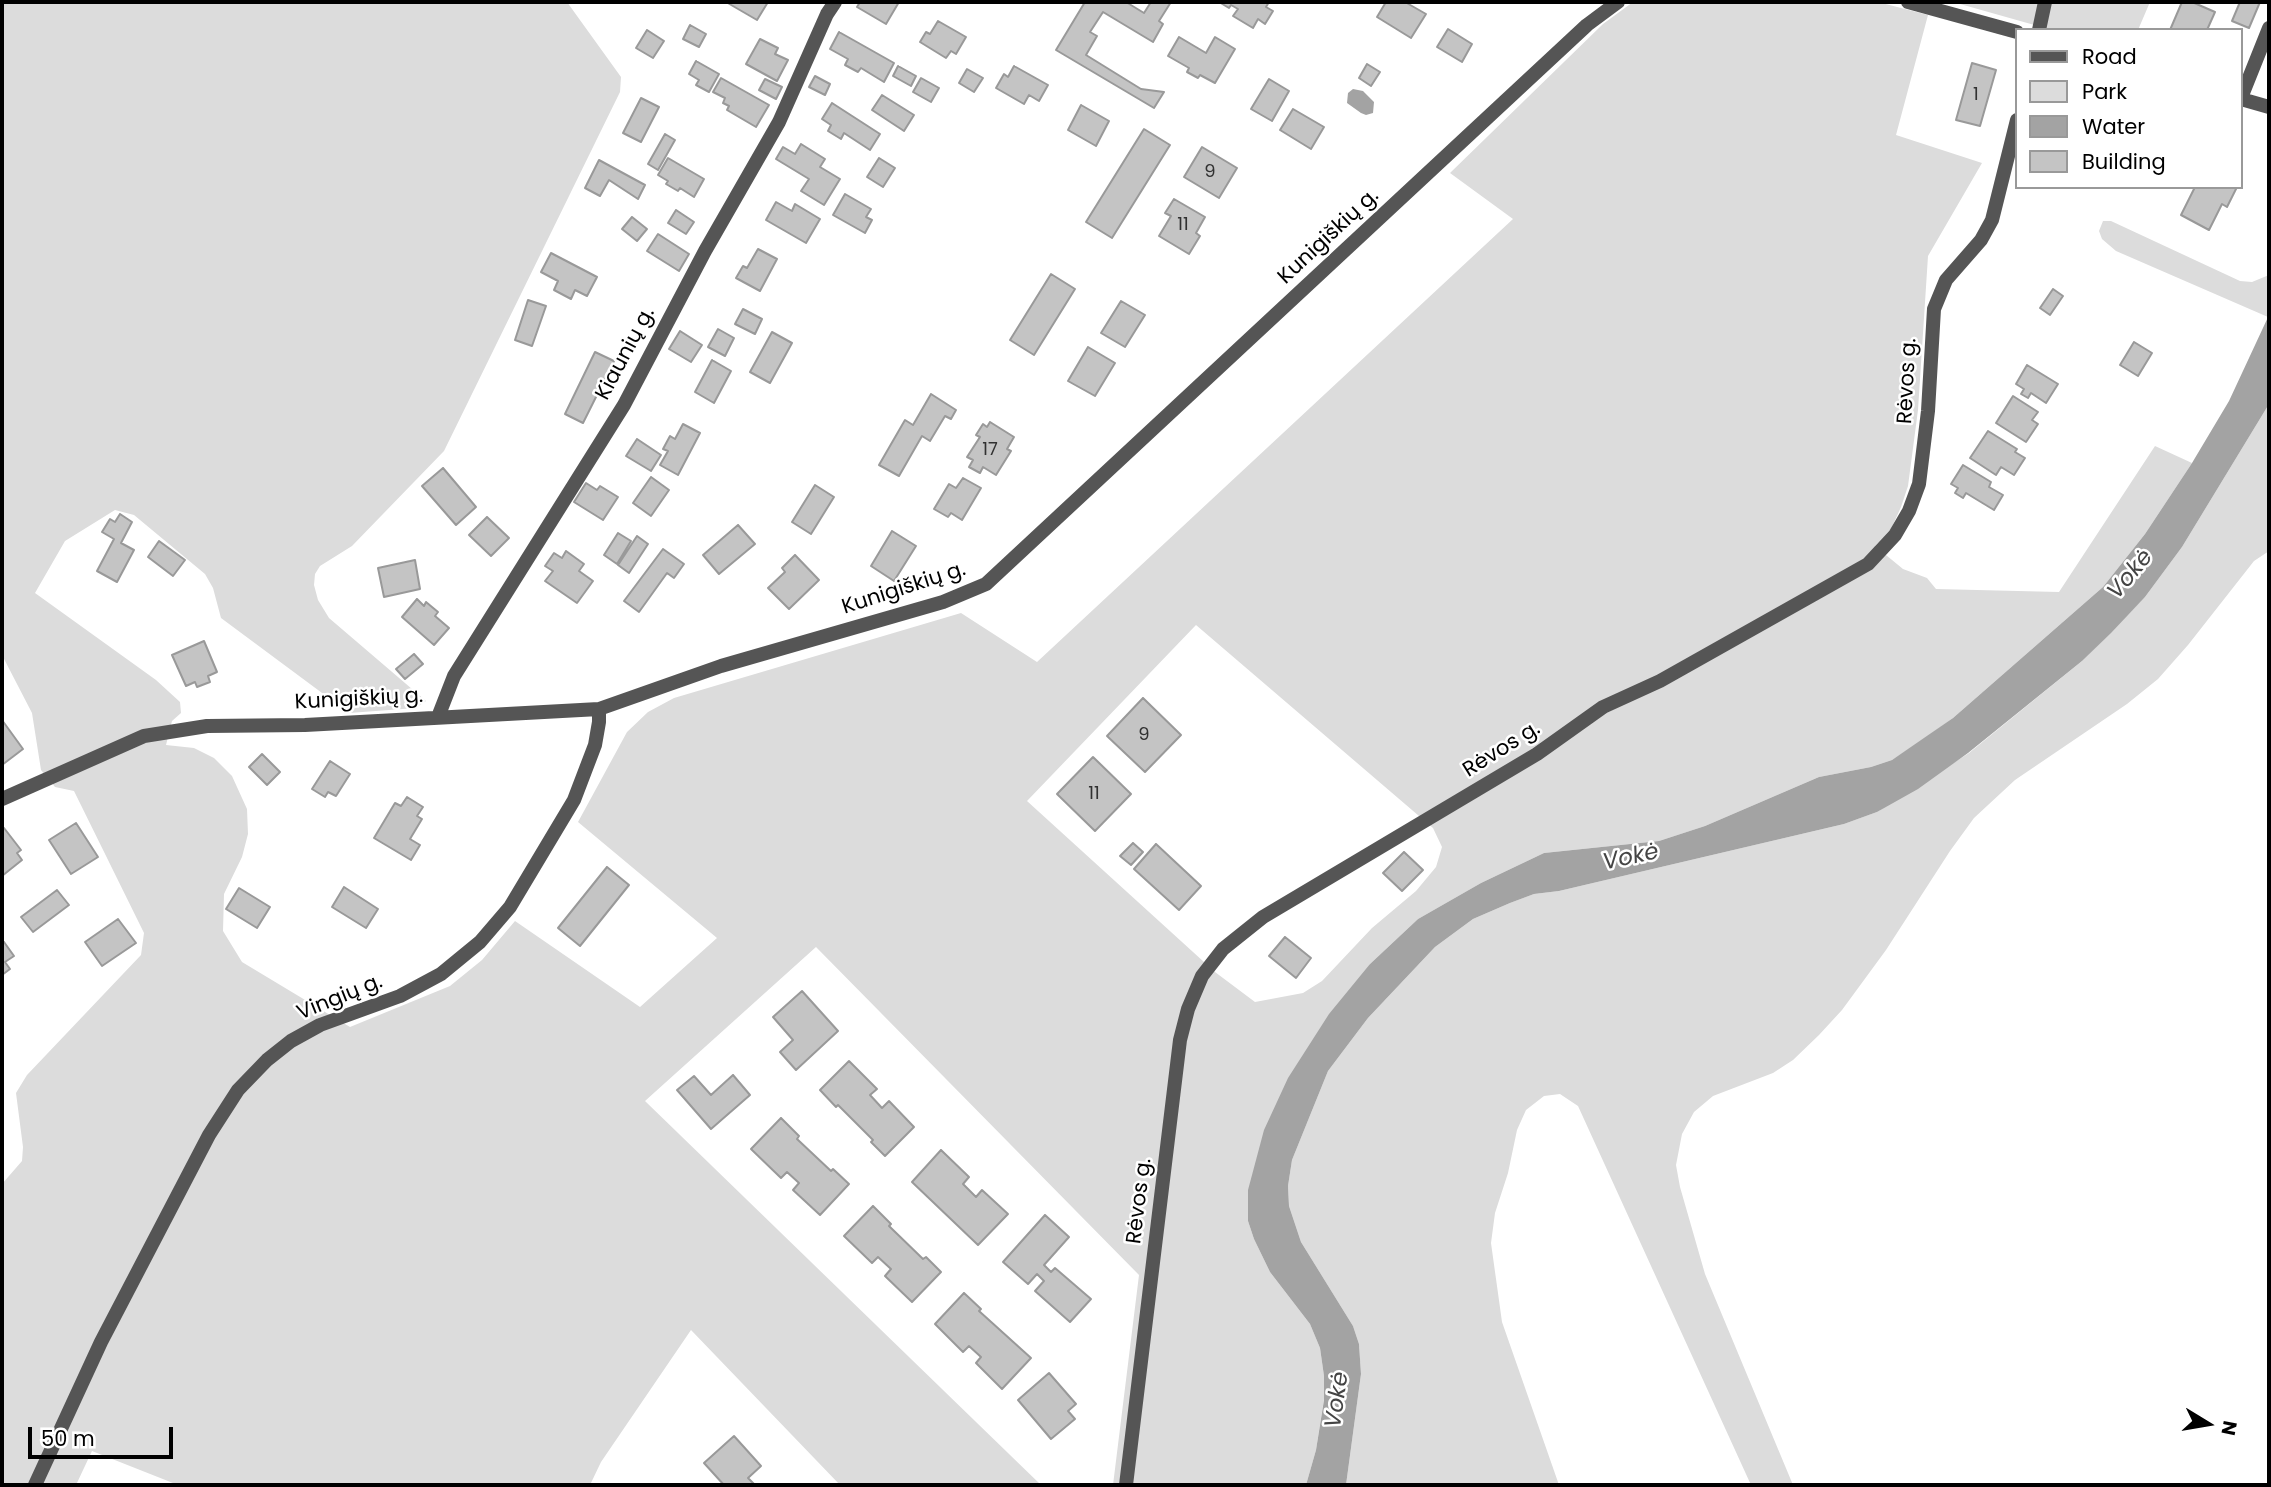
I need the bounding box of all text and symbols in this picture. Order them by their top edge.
legend [2016,28,2243,189]
text: Road [2082,42,2137,71]
text: Park [2082,77,2127,106]
house number: 1 [1973,84,1979,106]
text: Water [2082,112,2145,141]
text: Building [2082,147,2166,176]
house number: 9 [1204,161,1216,183]
street label: Kunigiškių g. [1273,184,1385,290]
house number: 11 [1177,214,1189,236]
street label: Kiaunių g. [591,303,661,405]
street label: Rėvos g. [1893,337,1923,425]
house number: 17 [982,439,998,461]
water label: Vokė [2102,545,2160,605]
street label: Kunigiškių g. [839,557,969,621]
street label: Kunigiškių g. [294,684,424,716]
street label: Rėvos g. [1459,716,1545,784]
house number: 9 [1138,724,1150,746]
house number: 11 [1088,783,1100,805]
water label: Vokė [1601,839,1661,877]
street label: Vingių g. [294,969,386,1027]
street label: Rėvos g. [1122,1157,1158,1245]
water label: Vokė [1320,1370,1356,1430]
north arrow [2173,1389,2243,1459]
scale bar [32,1414,177,1458]
text: N [2214,1419,2244,1438]
text: 50 m [41,1424,95,1453]

